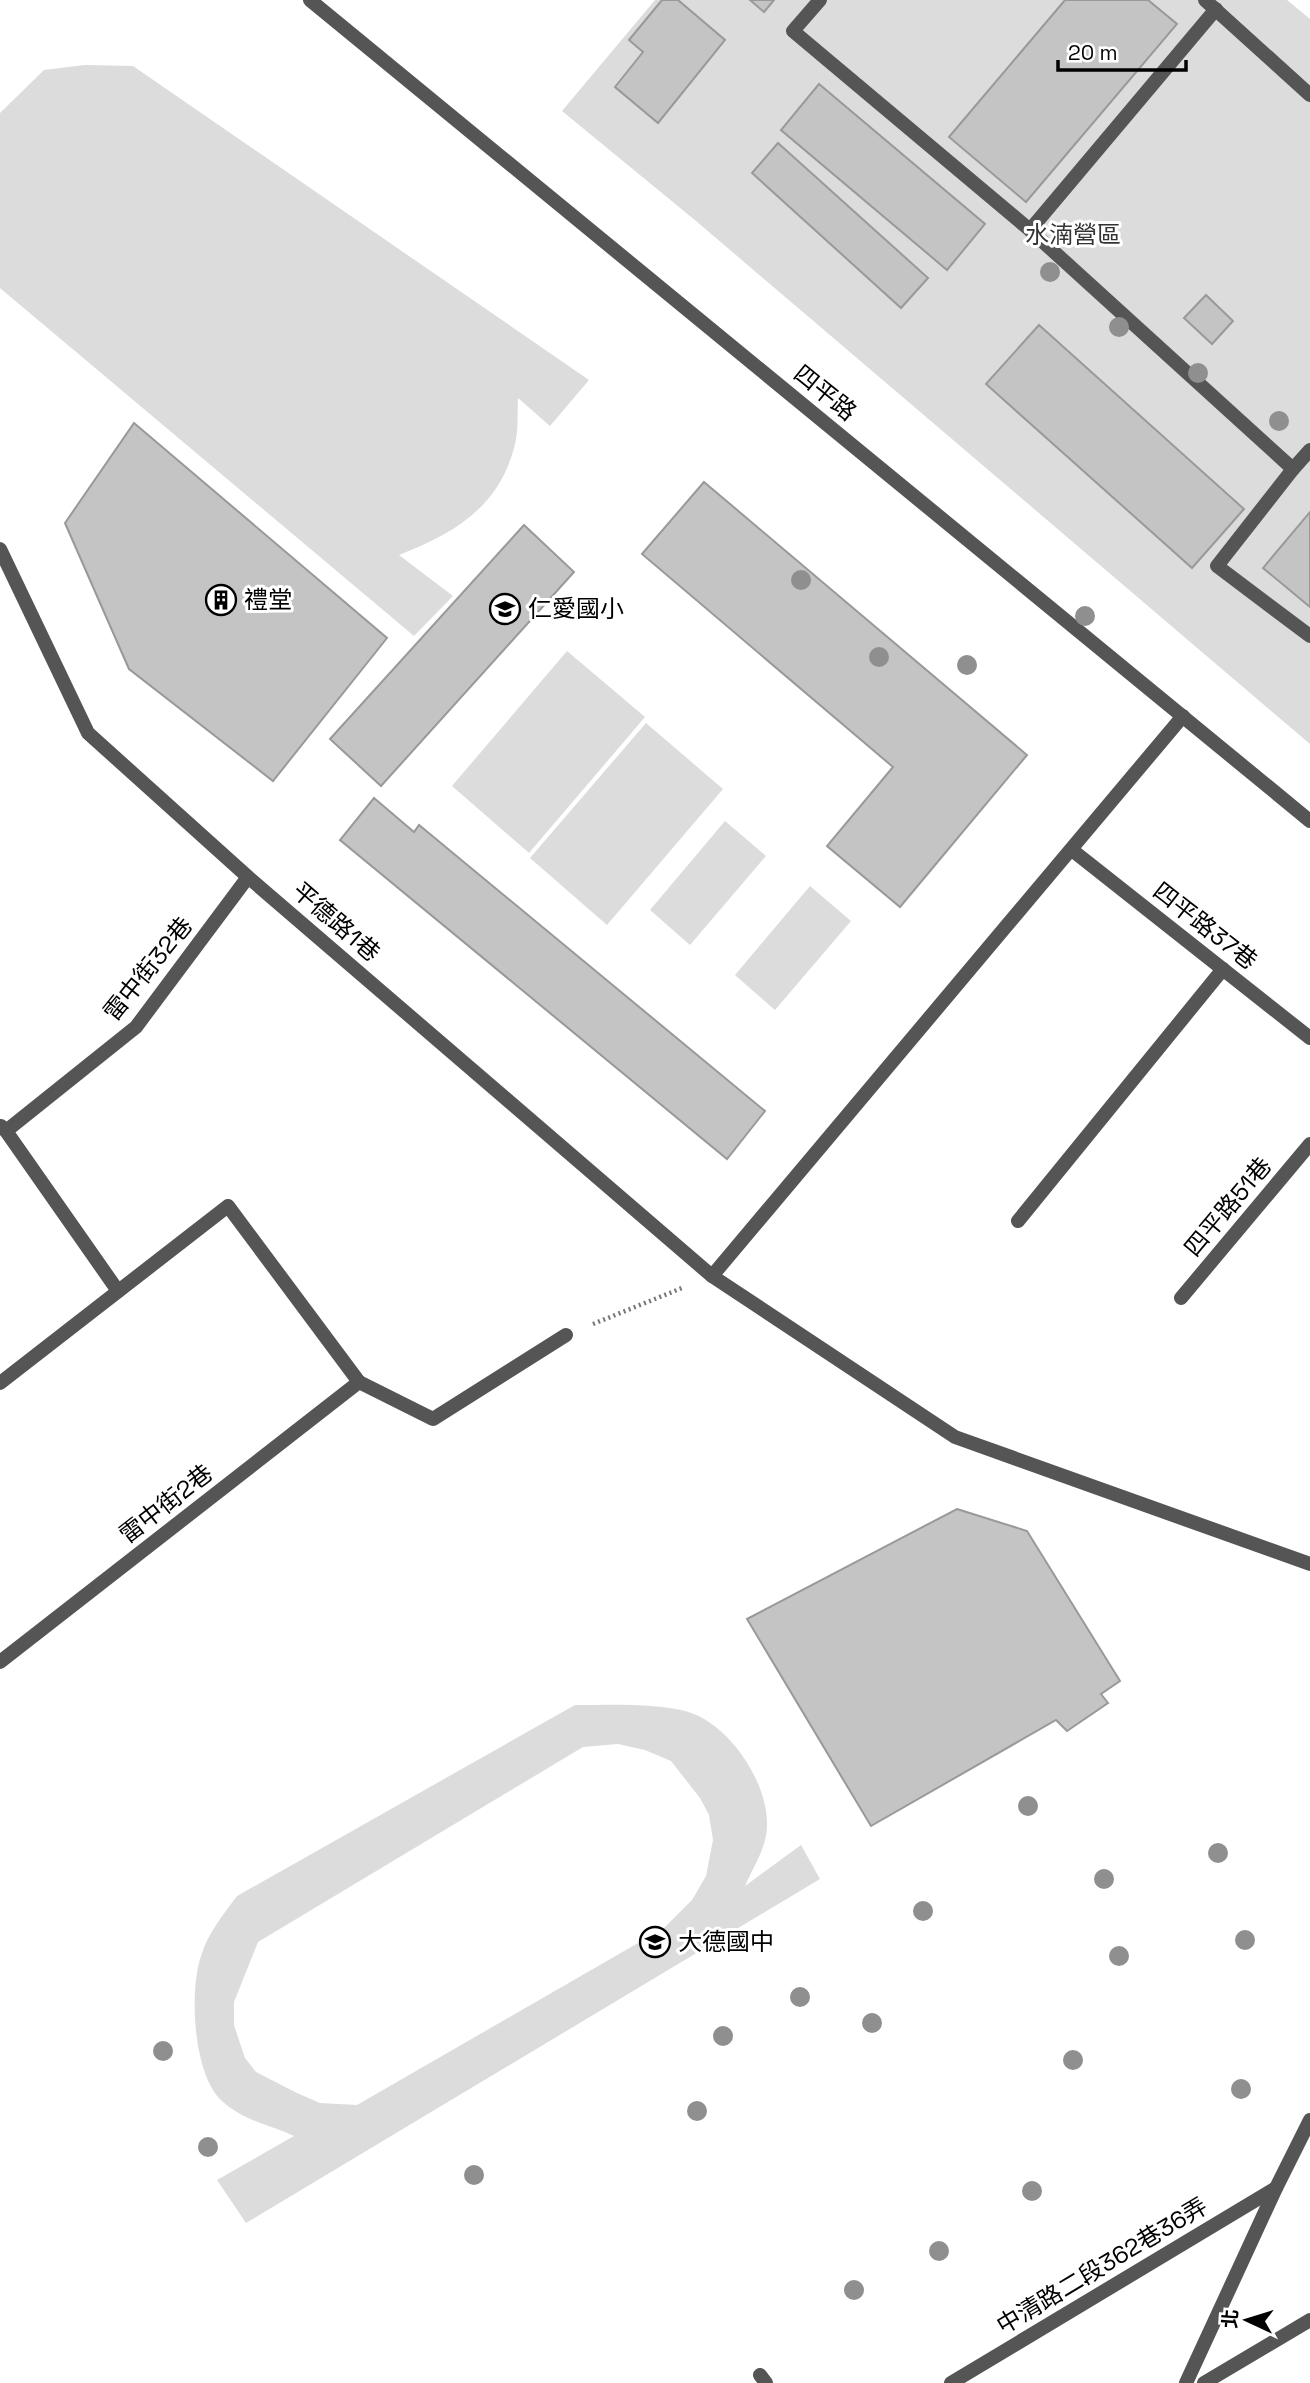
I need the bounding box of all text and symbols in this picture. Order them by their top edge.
scale bar [1058,28,1186,72]
text: 20 m [1068,39,1118,66]
park label: 水湳營區 [1025,219,1121,250]
street label: 四平路 [788,358,863,427]
building icon: 禮堂 [204,583,238,617]
place label: 禮堂 [244,584,292,615]
school or university icon: 仁愛國小 [488,592,522,626]
place label: 仁愛國小 [528,593,624,624]
street label: 平德路1巷 [286,875,387,968]
street label: 四平路37巷 [1147,875,1264,976]
street label: 雷中街32巷 [96,910,199,1027]
street label: 四平路51巷 [1177,1151,1278,1263]
street label: 雷中街2巷 [113,1457,219,1550]
school or university icon: 大德國中 [638,1925,672,1959]
place label: 大德國中 [678,1926,774,1957]
street label: 中清路二段362巷36弄 [991,2190,1213,2341]
north arrow [1212,2285,1282,2355]
text: 北 [1217,2308,1244,2329]

